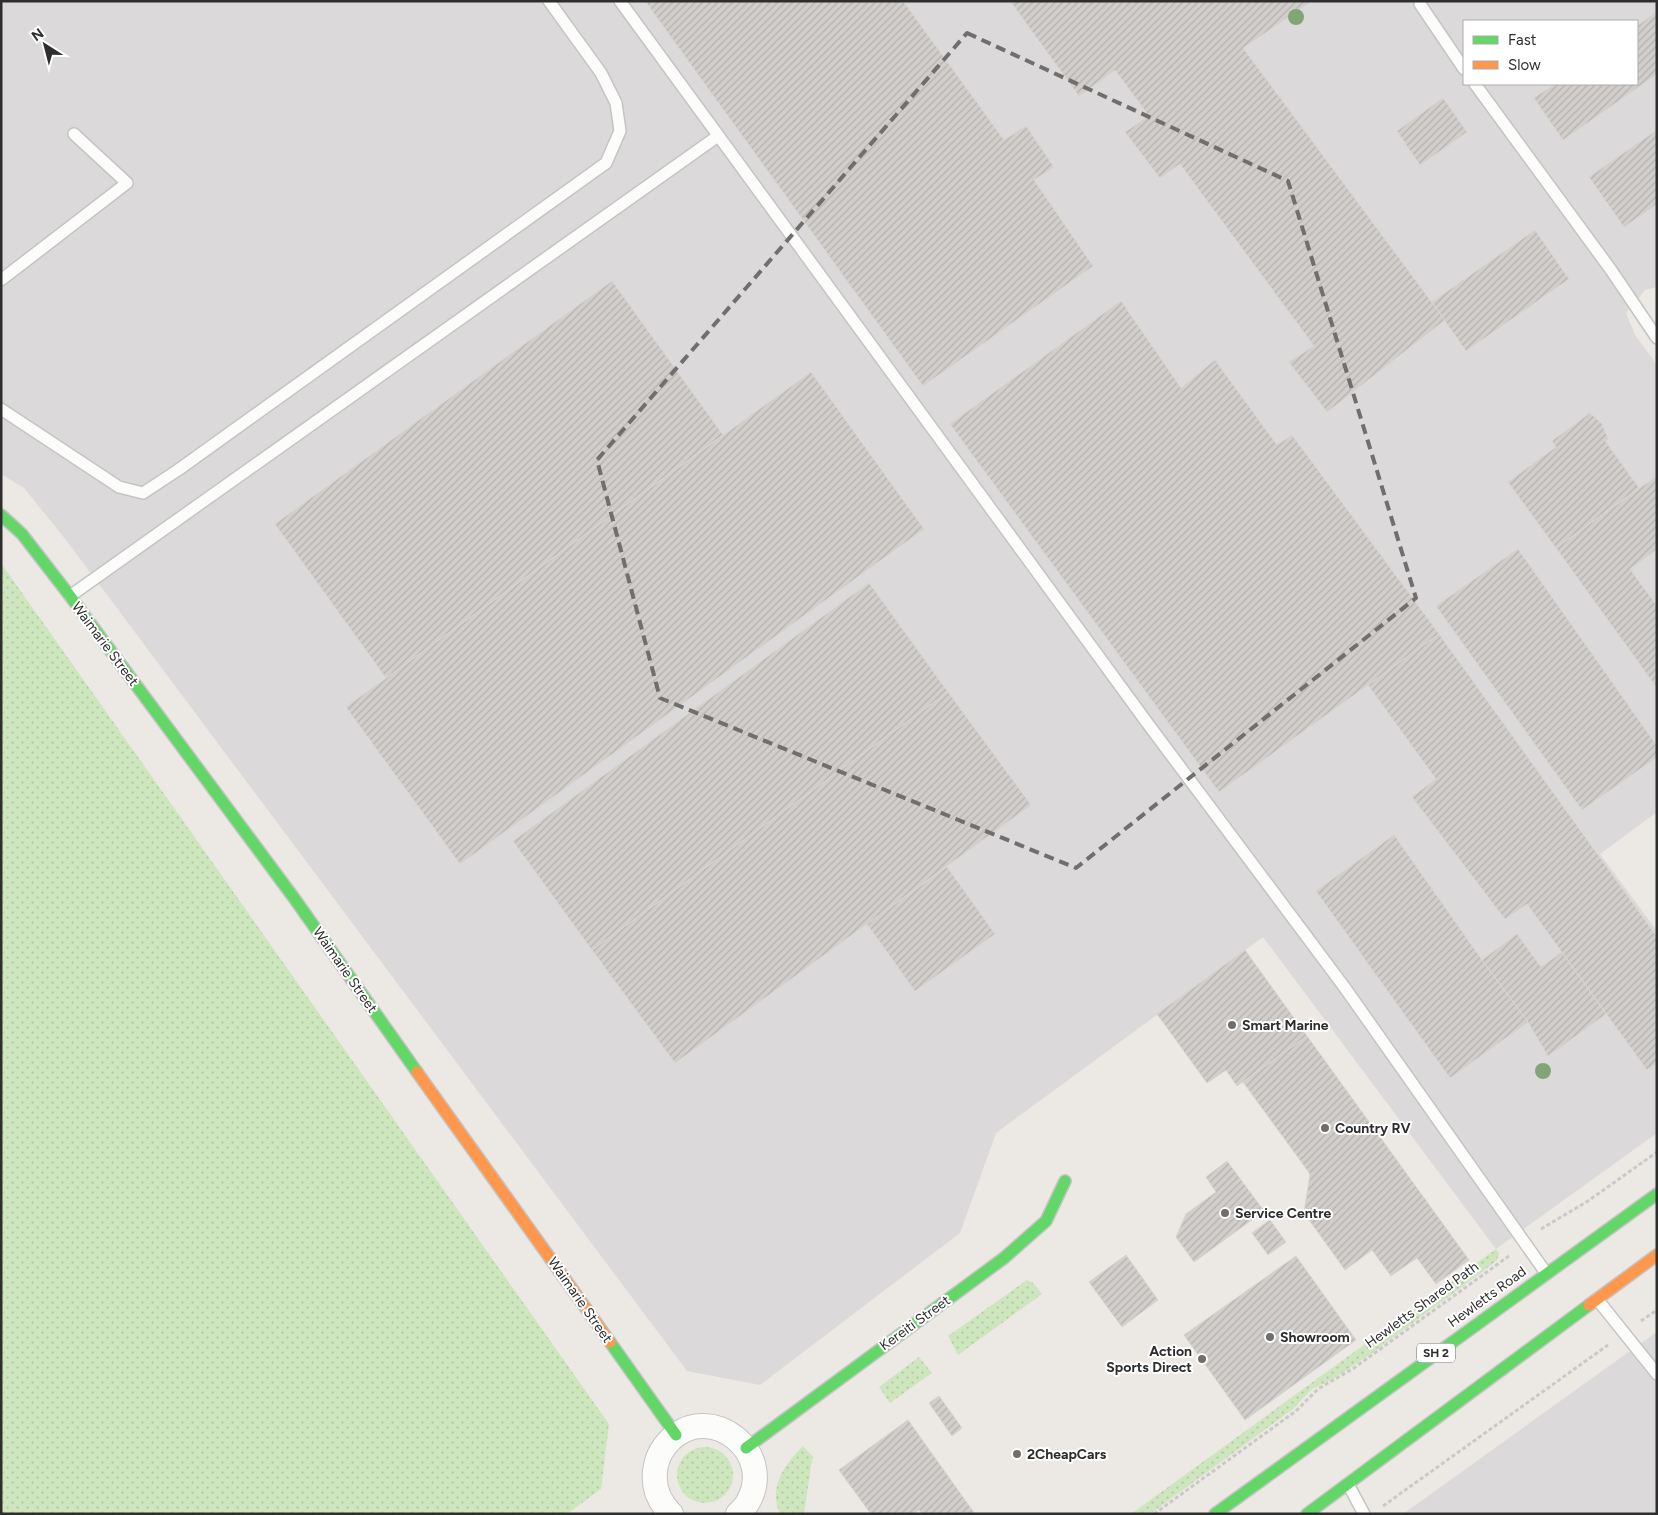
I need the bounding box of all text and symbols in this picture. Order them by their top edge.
north arrow [20,20,70,70]
legend [1463,20,1638,85]
text: N [28,25,47,45]
text: Fast [1508,31,1537,49]
text: Slow [1508,56,1541,74]
street label: Waimarie Street [68,599,142,689]
street label: Waimarie Street [309,924,381,1016]
place label: Smart Marine [1242,1017,1329,1034]
marker: Smart Marine [1226,1019,1238,1031]
place label: Country RV [1335,1120,1411,1137]
marker: Country RV [1319,1122,1331,1134]
place label: Service Centre [1235,1205,1332,1222]
marker: Service Centre [1219,1207,1231,1219]
street label: Waimarie Street [544,1254,616,1346]
street label: Hewletts Shared Path [1362,1258,1482,1352]
street label: Hewletts Road [1445,1263,1529,1331]
street label: Kereiti Street [876,1292,954,1354]
place label: Showroom [1280,1329,1350,1346]
marker: Showroom [1264,1331,1276,1343]
place label: Action Sports Direct [1106,1343,1192,1376]
road number: SH 2 [1417,1344,1455,1362]
marker: Action Sports Direct [1196,1353,1208,1365]
place label: 2CheapCars [1027,1446,1107,1463]
marker: 2CheapCars [1011,1448,1023,1460]

